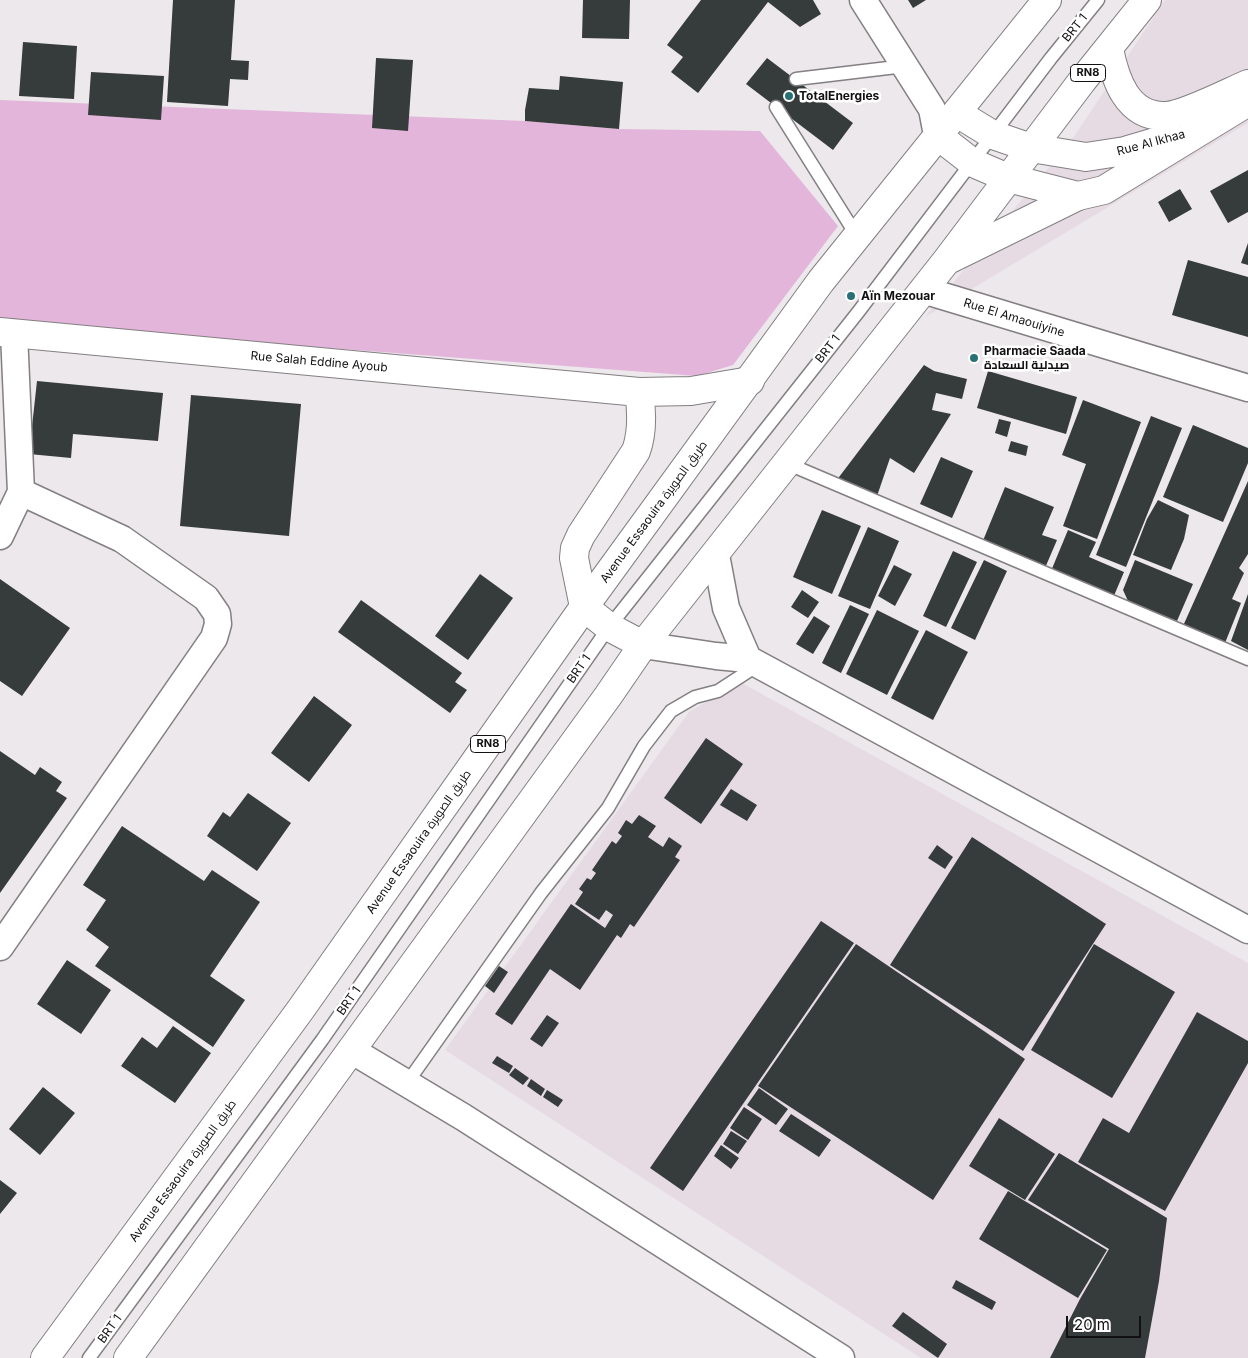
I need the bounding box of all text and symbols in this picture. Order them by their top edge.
street label: BRT 1 [1059,11,1091,45]
road number: RN8 [1070,64,1106,82]
place label: TotalEnergies [799,89,879,103]
marker: TotalEnergies [783,90,795,102]
street label: Rue Al Ikhaa [1115,127,1187,159]
place label: Aïn Mezouar [861,289,935,303]
marker: Aïn Mezouar [845,290,857,302]
street label: Rue El Amaouiyine [962,296,1066,340]
street label: BRT 1 [813,332,843,366]
place label: Pharmacie Saada صيدلية السعادة [984,344,1086,372]
street label: Rue Salah Eddine Ayoub [250,349,388,375]
marker: Pharmacie Saada صيدلية السعادة [968,352,980,364]
street label: Avenue Essaouira طريق الصويرة [598,438,710,586]
street label: BRT 1 [564,652,594,686]
road number: RN8 [470,736,506,752]
street label: Avenue Essaouira طريق الصويرة [364,767,474,917]
street label: BRT 1 [334,984,364,1018]
street label: Avenue Essaouira طريق الصويرة [127,1097,239,1245]
scale bar [1068,1306,1143,1338]
street label: BRT 1 [95,1312,125,1346]
text: 20 m [1074,1315,1110,1334]

